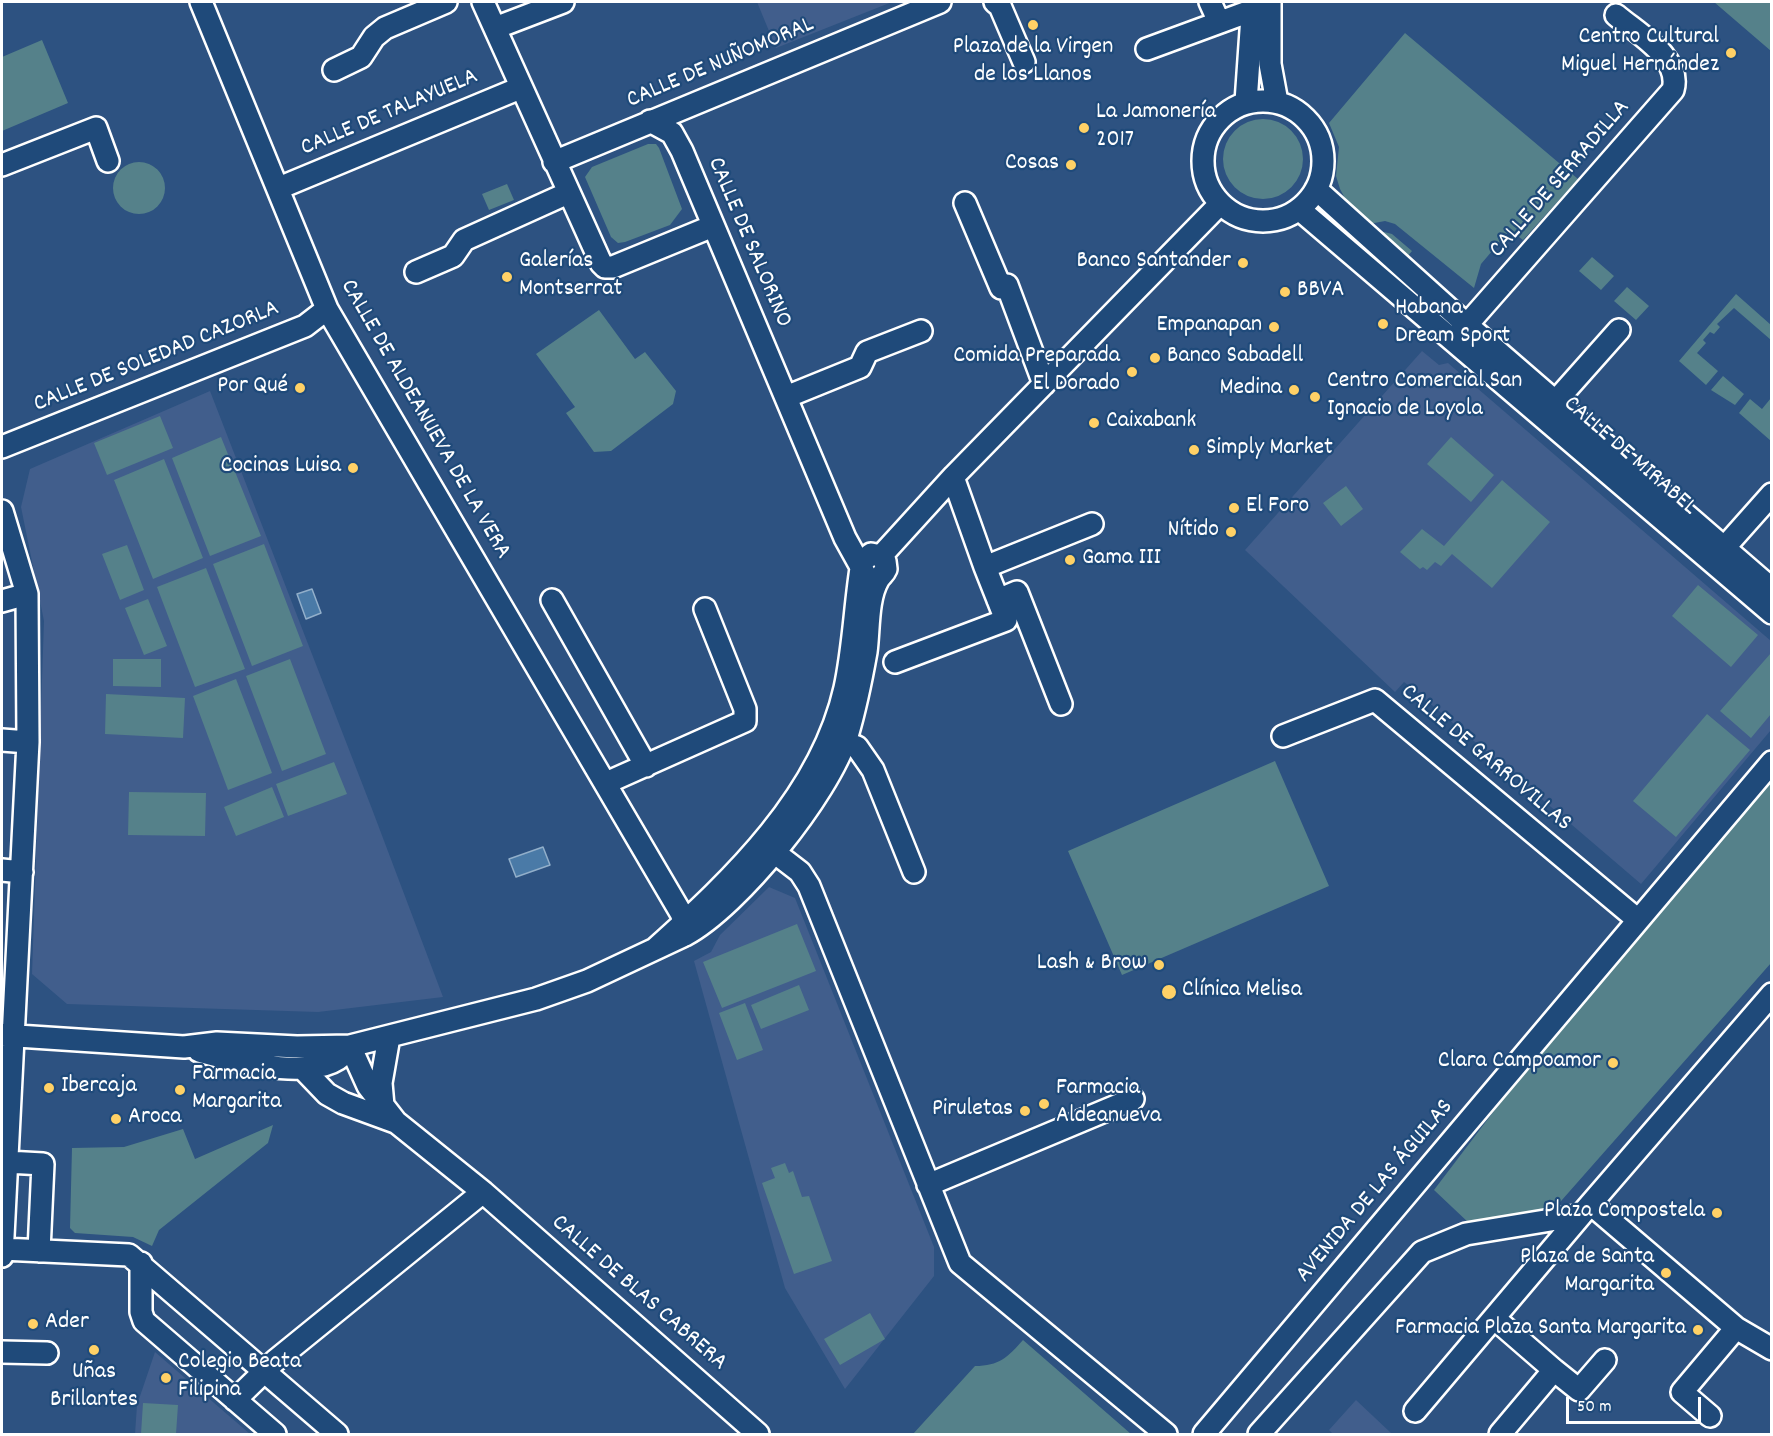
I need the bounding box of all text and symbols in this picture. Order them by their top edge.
street label: CALLE DE NUÑOMORAL [623,12,819,116]
marker: Plaza de la Virgen de los Llanos [1026,18,1040,32]
place label: Centro Cultural Miguel Hernández [1561,25,1719,81]
place label: Plaza de la Virgen de los Llanos [953,35,1113,91]
marker: Centro Cultural Miguel Hernández [1724,46,1738,60]
street label: CALLE DE TALAYUELA [297,64,483,164]
street label: CALLE DE SERRADILLA [1484,95,1638,265]
place label: La Jamonería 2017 [1096,100,1216,156]
marker: La Jamonería 2017 [1077,121,1091,135]
place label: Cosas [1005,151,1059,179]
street label: CALLE DE SALORINO [699,154,797,332]
marker: Cosas [1064,158,1078,172]
place label: Galerías Montserrat [519,249,622,305]
place label: Banco Santander [1077,249,1231,277]
marker: Banco Santander [1236,256,1250,270]
marker: Galerías Montserrat [500,270,514,284]
street label: CALLE DE ALDEANUEVA DE LA VERA [332,275,516,565]
place label: BBVA [1297,278,1344,306]
marker: BBVA [1278,285,1292,299]
street label: CALLE DE SOLEDAD CAZORLA [30,296,284,420]
place label: Habana Dream Sport [1395,296,1510,352]
place label: Empanapan [1157,313,1262,341]
marker: Habana Dream Sport [1376,317,1390,331]
marker: Empanapan [1267,320,1281,334]
place label: Comida Preparada El Dorado [953,344,1120,400]
place label: Banco Sabadell [1167,344,1303,372]
marker: Banco Sabadell [1148,351,1162,365]
marker: Comida Preparada El Dorado [1125,365,1139,379]
place label: Centro Comercial San Ignacio de Loyola [1327,369,1522,425]
place label: Por Qué [217,374,288,402]
place label: Medina [1219,376,1282,404]
marker: Por Qué [293,381,307,395]
marker: Medina [1287,383,1301,397]
marker: Centro Comercial San Ignacio de Loyola [1308,390,1322,404]
street label: CALLE DE MIRABEL [1556,391,1702,523]
place label: Caixabank [1106,409,1196,437]
marker: Caixabank [1087,416,1101,430]
place label: Simply Market [1206,436,1333,464]
marker: Simply Market [1187,443,1201,457]
place label: Cocinas Luisa [221,454,341,482]
marker: Cocinas Luisa [346,461,360,475]
place label: El Foro [1246,494,1309,522]
marker: El Foro [1227,501,1241,515]
place label: Nítido [1168,518,1219,546]
marker: Nítido [1224,525,1238,539]
place label: Gama III [1082,546,1161,574]
marker: Gama III [1063,553,1077,567]
street label: CALLE DE GARROVILLAS [1394,679,1576,839]
place label: Lash & Brow [1037,951,1147,979]
marker: Lash & Brow [1152,958,1166,972]
place label: Clínica Melisa [1182,978,1302,1006]
marker: Clínica Melisa [1160,983,1178,1001]
place label: Clara Campoamor [1438,1049,1601,1077]
marker: Clara Campoamor [1606,1056,1620,1070]
place label: Farmacia Margarita [192,1062,281,1118]
place label: Ibercaja [61,1074,137,1102]
place label: Farmacia Aldeanueva [1056,1076,1161,1132]
marker: Ibercaja [42,1081,56,1095]
marker: Farmacia Margarita [173,1083,187,1097]
street label: AVENIDA DE LAS ÁGUILAS [1291,1094,1461,1290]
place label: Piruletas [932,1097,1013,1125]
marker: Farmacia Aldeanueva [1037,1097,1051,1111]
marker: Piruletas [1018,1104,1032,1118]
place label: Aroca [128,1105,182,1133]
marker: Aroca [109,1112,123,1126]
place label: Plaza Compostela [1544,1199,1705,1227]
marker: Plaza Compostela [1710,1206,1724,1220]
street label: CALLE DE BLAS CABRERA [544,1210,732,1378]
place label: Plaza de Santa Margarita [1520,1245,1654,1301]
marker: Plaza de Santa Margarita [1659,1266,1673,1280]
place label: Ader [45,1310,89,1338]
place label: Farmacia Plaza Santa Margarita [1395,1316,1686,1344]
marker: Ader [26,1317,40,1331]
marker: Farmacia Plaza Santa Margarita [1691,1323,1705,1337]
marker: Uñas Brillantes [87,1343,101,1357]
place label: Colegio Beata Filipina [178,1350,301,1406]
place label: Uñas Brillantes [50,1360,138,1416]
marker: Colegio Beata Filipina [159,1371,173,1385]
scale bar [1569,1385,1704,1423]
text: 50 m [1577,1395,1612,1420]

